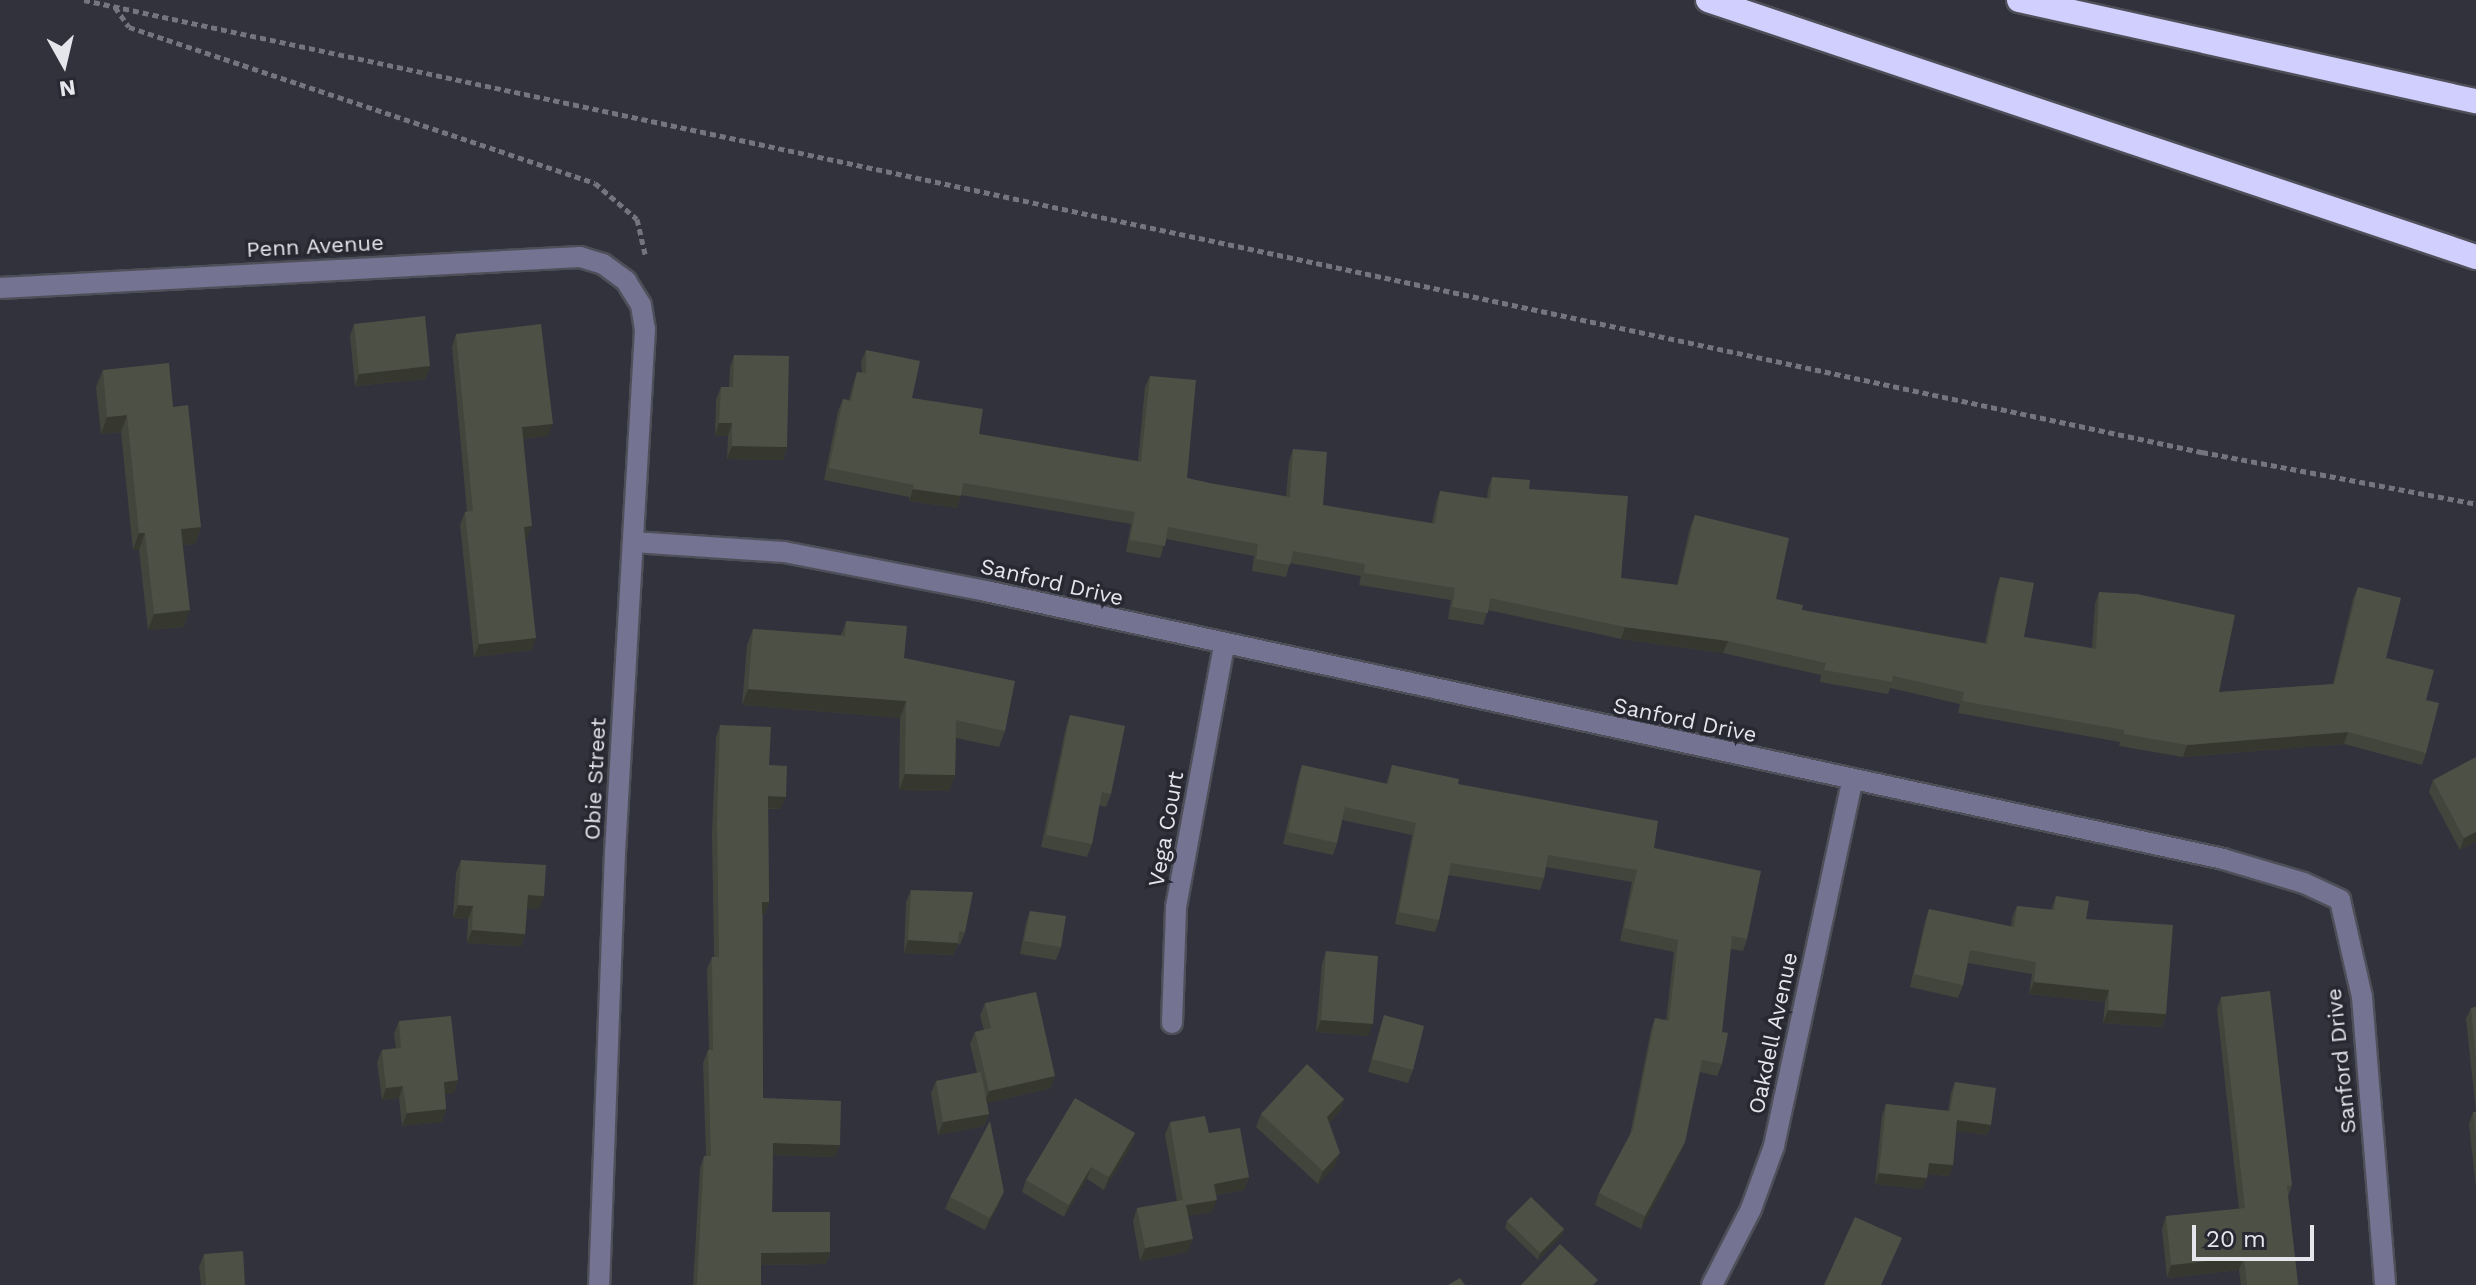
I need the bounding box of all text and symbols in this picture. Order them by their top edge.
north arrow [24,24,104,104]
text: N [58,75,77,102]
street label: Penn Avenue [245,229,385,263]
street label: Sanford Drive [978,553,1126,611]
street label: Sanford Drive [1611,692,1759,748]
street label: Obie Street [579,717,611,841]
street label: Vega Court [1143,769,1189,889]
street label: Oakdell Avenue [1743,949,1803,1117]
street label: Sanford Drive [2320,987,2362,1135]
scale bar [2196,1209,2318,1259]
text: 20 m [2206,1225,2266,1253]

